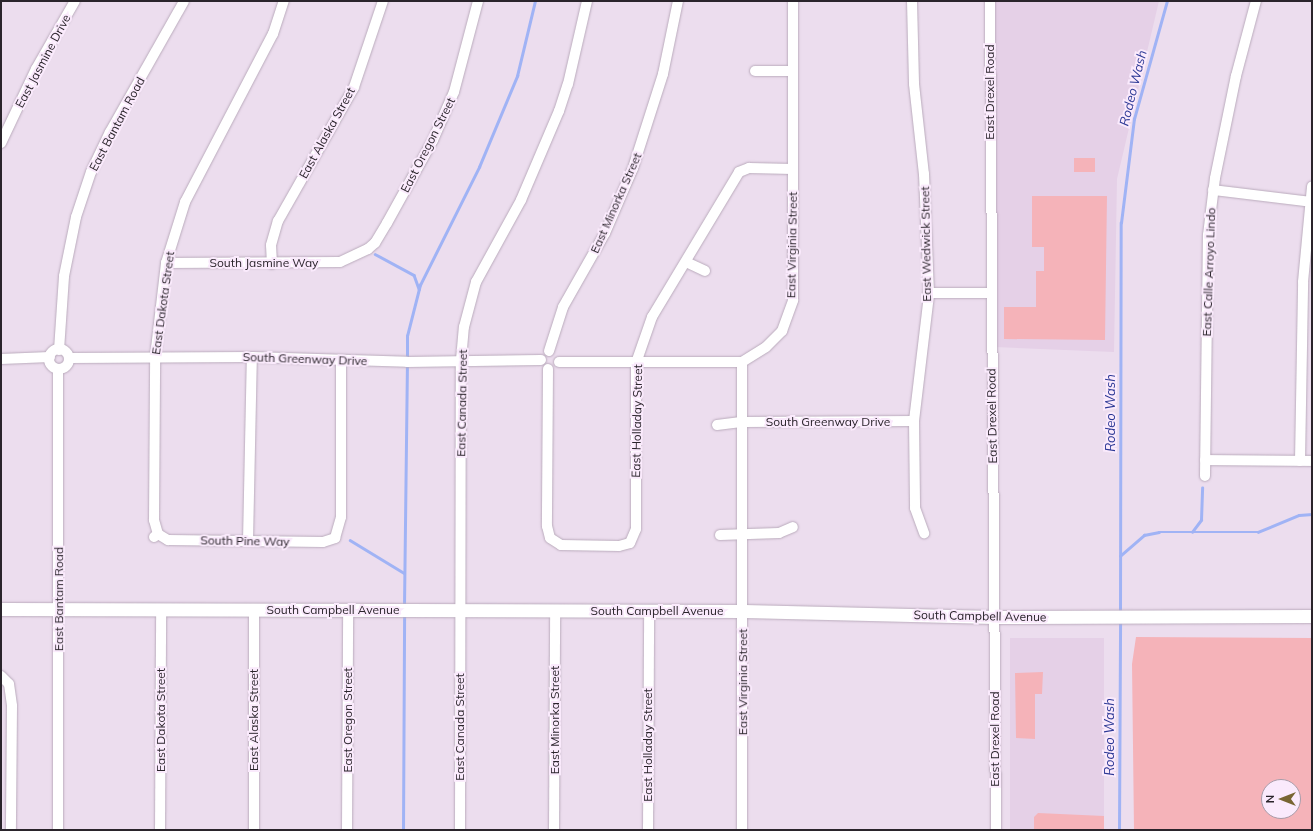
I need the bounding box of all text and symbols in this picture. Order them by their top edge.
street label: East Jasmine Drive [12,12,74,110]
street label: East Drexel Road [983,44,997,140]
water label: Rodeo Wash [1116,48,1150,128]
street label: East Bantam Road [86,75,148,173]
street label: East Alaska Street [296,85,358,181]
street label: East Oregon Street [398,95,458,195]
street label: East Minorka Street [587,151,645,255]
street label: East Wedwick Street [918,186,934,302]
street label: East Virginia Street [784,192,800,298]
street label: East Calle Arroyo Lindo [1200,207,1218,337]
street label: East Dakota Street [149,250,177,356]
street label: South Jasmine Way [210,256,318,270]
street label: East Canada Street [454,349,470,457]
street label: South Greenway Drive [242,350,368,368]
street label: East Holladay Street [629,364,645,478]
street label: East Drexel Road [984,368,1000,464]
water label: Rodeo Wash [1102,374,1118,452]
street label: South Greenway Drive [766,415,890,429]
street label: South Pine Way [200,533,290,549]
street label: East Bantam Road [52,547,66,651]
street label: South Campbell Avenue [267,603,399,617]
street label: South Campbell Avenue [591,604,723,618]
street label: South Campbell Avenue [913,608,1047,624]
street label: East Virginia Street [736,629,750,735]
street label: East Minorka Street [548,666,562,774]
street label: East Dakota Street [154,668,168,772]
street label: East Oregon Street [341,668,355,772]
street label: East Alaska Street [247,669,261,771]
street label: East Canada Street [453,673,467,781]
street label: East Holladay Street [641,688,655,802]
street label: East Drexel Road [988,691,1002,787]
water label: Rodeo Wash [1101,698,1117,776]
north arrow [1261,779,1301,819]
text: N [1263,795,1277,803]

